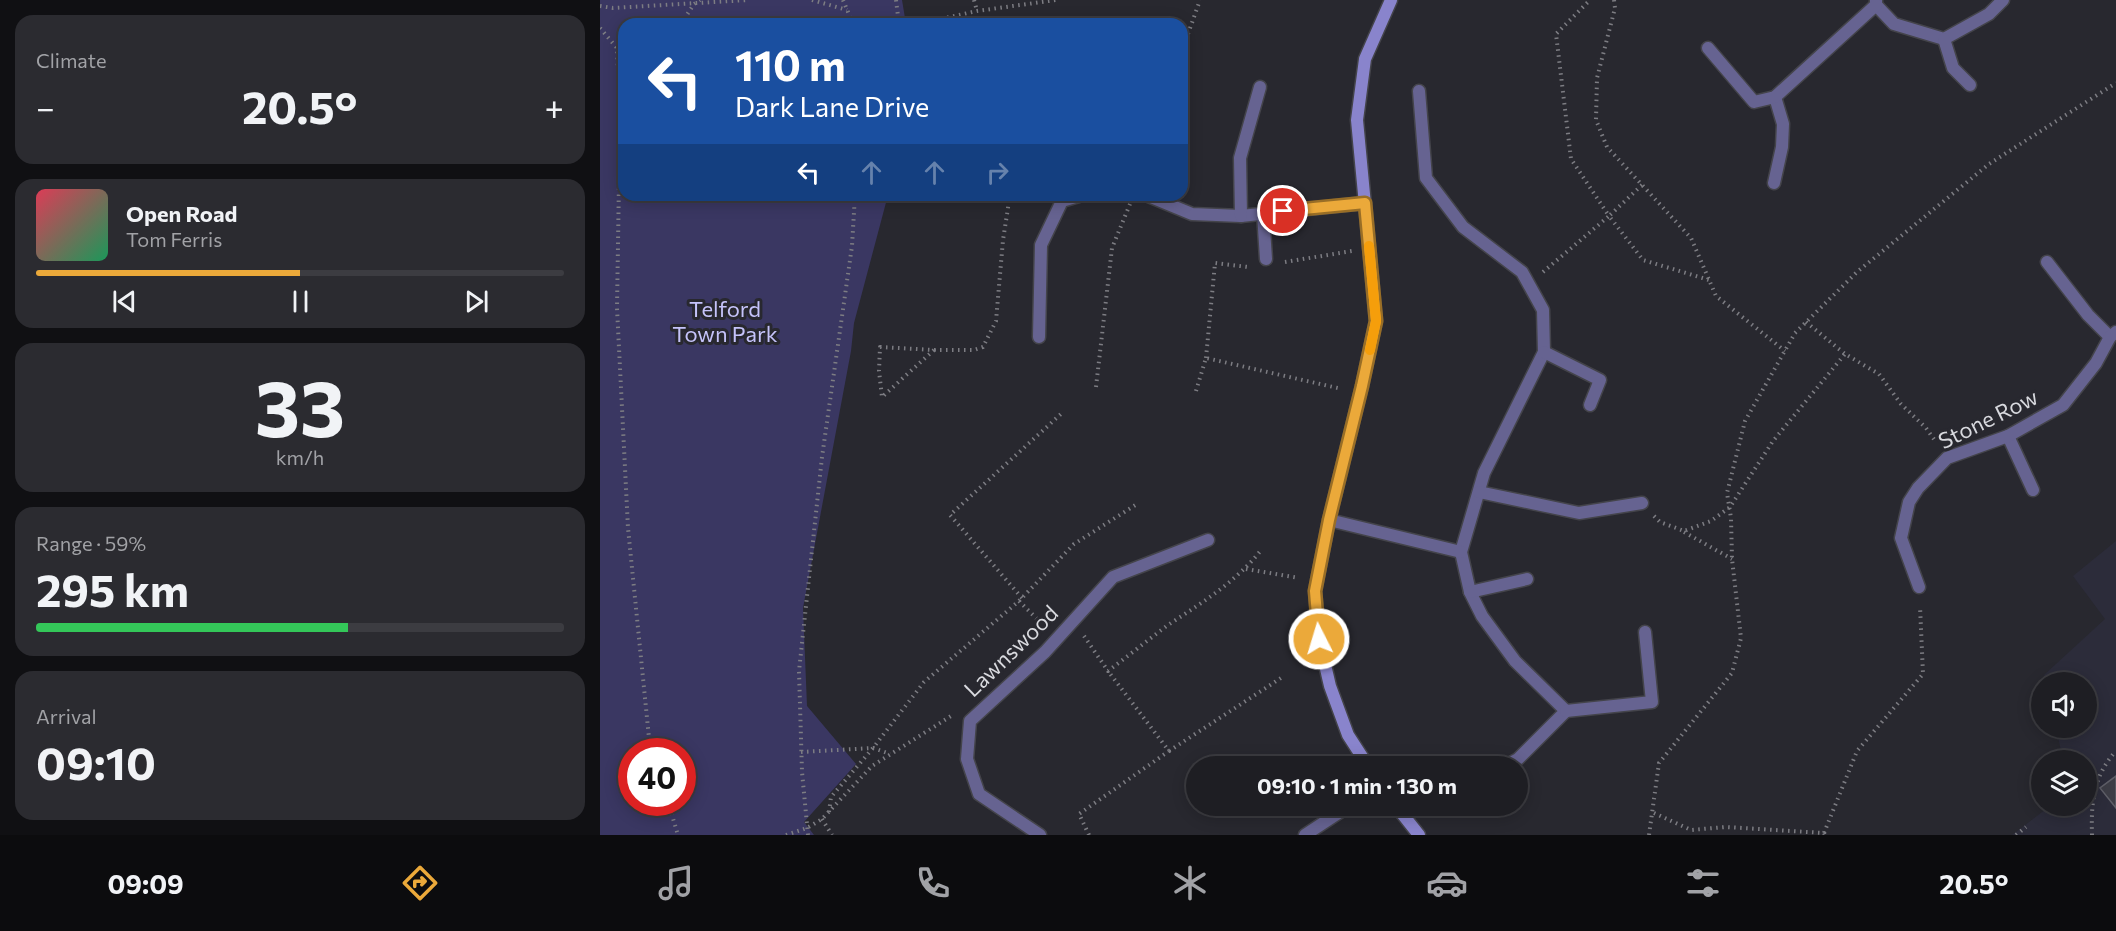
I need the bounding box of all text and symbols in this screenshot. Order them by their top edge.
text: 110 m [735,38,846,90]
icon: left [636,42,714,120]
text: Climate [36,48,106,72]
text: 20.5° [242,78,357,133]
text: − [36,86,55,127]
text: + [545,86,564,127]
text: Dark Lane Drive [735,90,929,123]
icon: left [792,156,825,189]
icon: ahead [855,156,888,189]
icon: ahead [918,156,951,189]
icon: right [981,156,1014,189]
pin [1257,185,1308,236]
icon: arrive [1266,194,1299,227]
text: Open Road [126,200,237,227]
text: Tom Ferris [126,227,222,251]
icon: previous [108,285,141,318]
icon: pause [284,285,317,318]
icon: next [460,285,493,318]
park label: Telford Town Park [672,295,778,347]
text: 33 [255,358,345,453]
street label: Stone Row [1934,383,2042,454]
text: km/h [276,445,324,469]
text: Range · 59% [36,531,146,555]
text: 295 km [36,561,189,616]
street label: Lawnswood [958,599,1063,702]
position arrow [1287,607,1351,671]
map controls [2031,672,2097,816]
button: sound [2031,672,2097,738]
text: Arrival [36,704,97,728]
text: 09:10 [36,734,156,789]
speed limit sign: 40 [618,738,696,816]
button: layers [2031,750,2097,816]
text: 09:10 · 1 min · 130 m [1257,772,1457,799]
icon: directions [399,862,441,904]
icon: music [655,862,697,904]
icon: phone [912,862,954,904]
icon: climate [1169,862,1211,904]
icon: car [1426,862,1468,904]
icon: filters [1682,862,1724,904]
text: 09:09 [107,867,184,900]
text: 20.5° [1939,867,2009,900]

